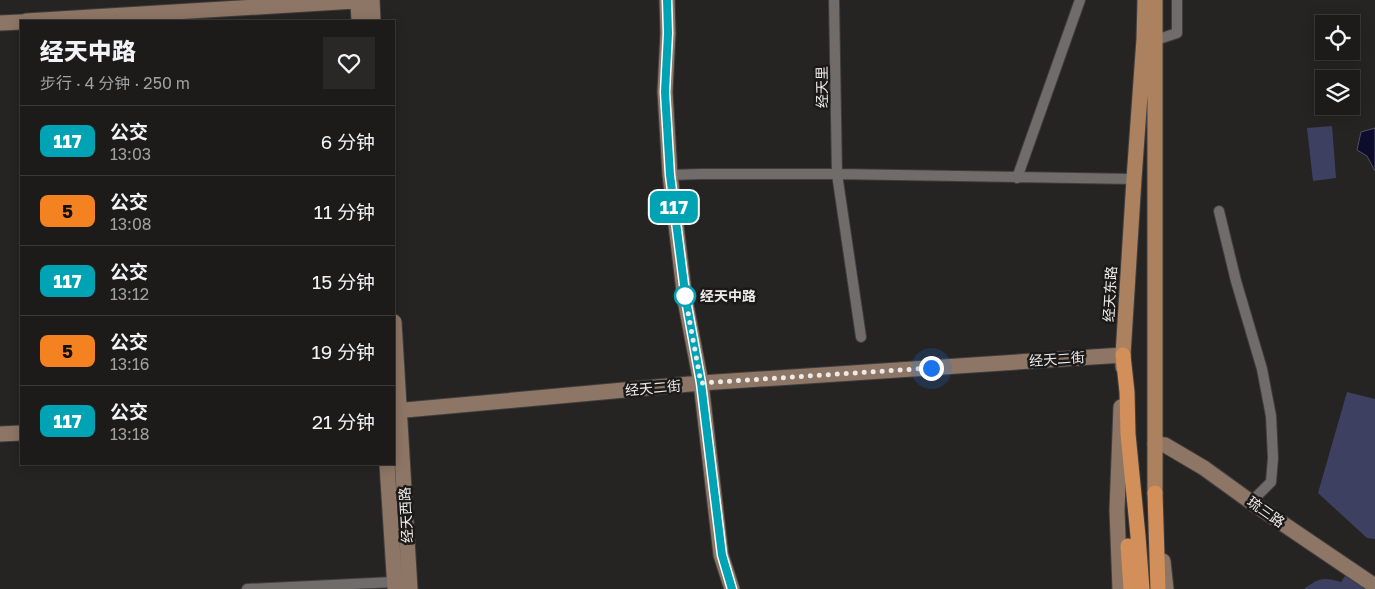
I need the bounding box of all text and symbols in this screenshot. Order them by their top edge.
map controls [1315,15,1360,115]
button: locate [1315,15,1360,60]
text: 经天中路 [40,36,136,65]
button: heart [323,37,375,89]
street label: 经天里 [813,66,830,108]
button: layers [1315,70,1360,115]
text: 步行 · 4 分钟 · 250 m [40,73,190,93]
text: 公交 [110,120,148,143]
text: 117 [53,130,82,152]
text: 6 分钟 [321,130,375,153]
text: 13:03 [110,144,151,164]
text: 公交 [110,190,148,213]
line badge: 117 [645,191,703,223]
text: 117 [660,196,688,218]
text: 5 [62,200,73,222]
text: 11 分钟 [314,200,375,223]
text: 13:08 [110,214,152,234]
text: 公交 [110,260,148,283]
street label: 经天东路 [1100,266,1119,322]
text: 117 [53,270,82,292]
text: 15 分钟 [312,270,375,293]
text: 13:12 [110,284,149,304]
marker: 经天中路 [674,285,696,307]
place label: 经天中路 [700,287,756,304]
text: 公交 [110,330,148,353]
text: 5 [62,340,73,362]
text: 19 分钟 [312,340,375,363]
street label: 经天二街 [1028,348,1085,369]
text: 13:16 [110,354,149,374]
your location [919,356,944,381]
street label: 经天二街 [624,377,682,398]
text: 公交 [110,400,148,423]
text: 117 [53,410,82,432]
text: 21 分钟 [312,410,375,433]
text: 13:18 [110,424,149,444]
street label: 经天西路 [396,487,415,543]
street label: 琉三路 [1244,493,1288,531]

